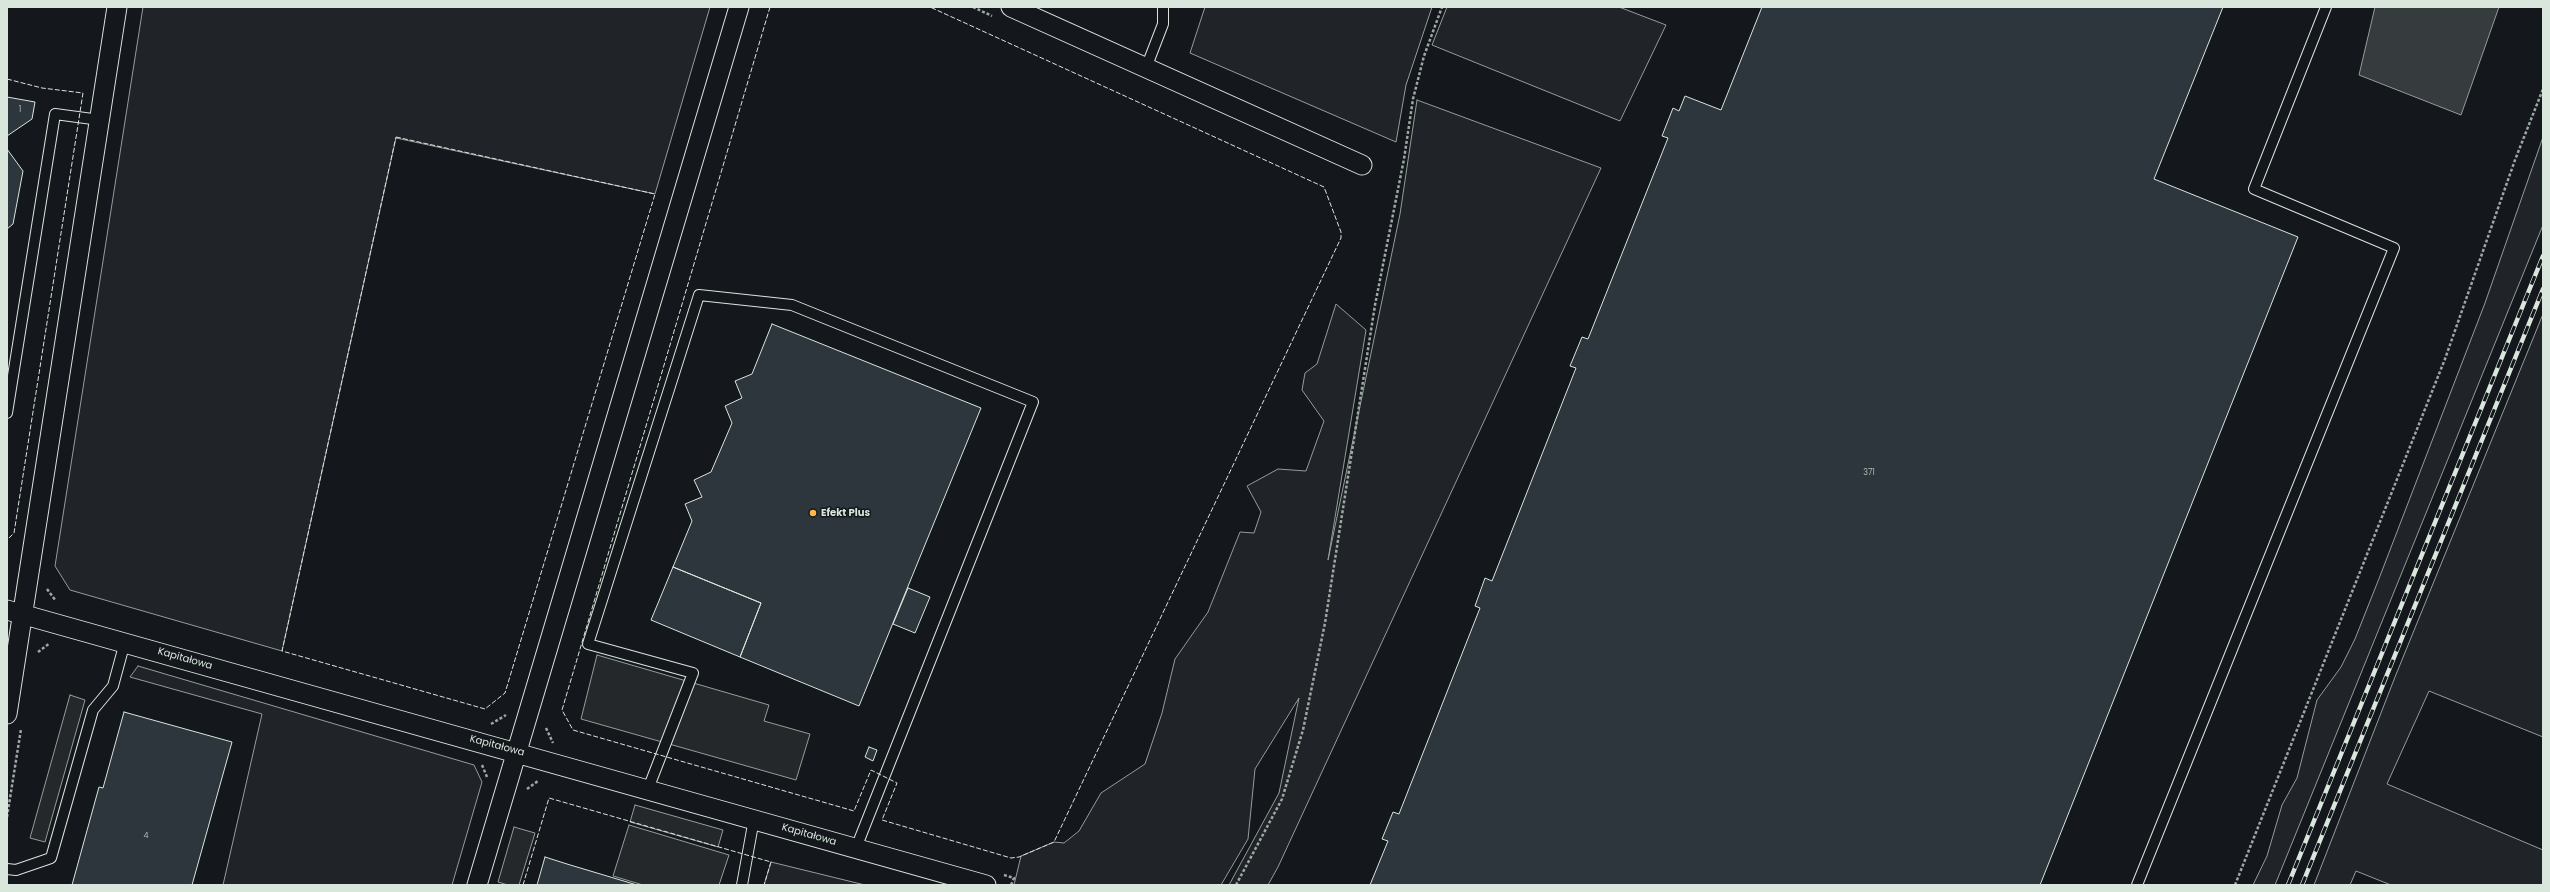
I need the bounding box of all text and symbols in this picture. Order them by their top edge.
house number: 1 [19,105,21,115]
house number: 371 [1863,468,1875,478]
place label: Efekt Plus [821,507,870,519]
marker: Efekt Plus [808,508,818,518]
street label: Kapitałowa [156,645,214,673]
street label: Kapitałowa [468,733,526,759]
street label: Kapitałowa [780,821,838,849]
house number: 4 [143,831,149,841]

